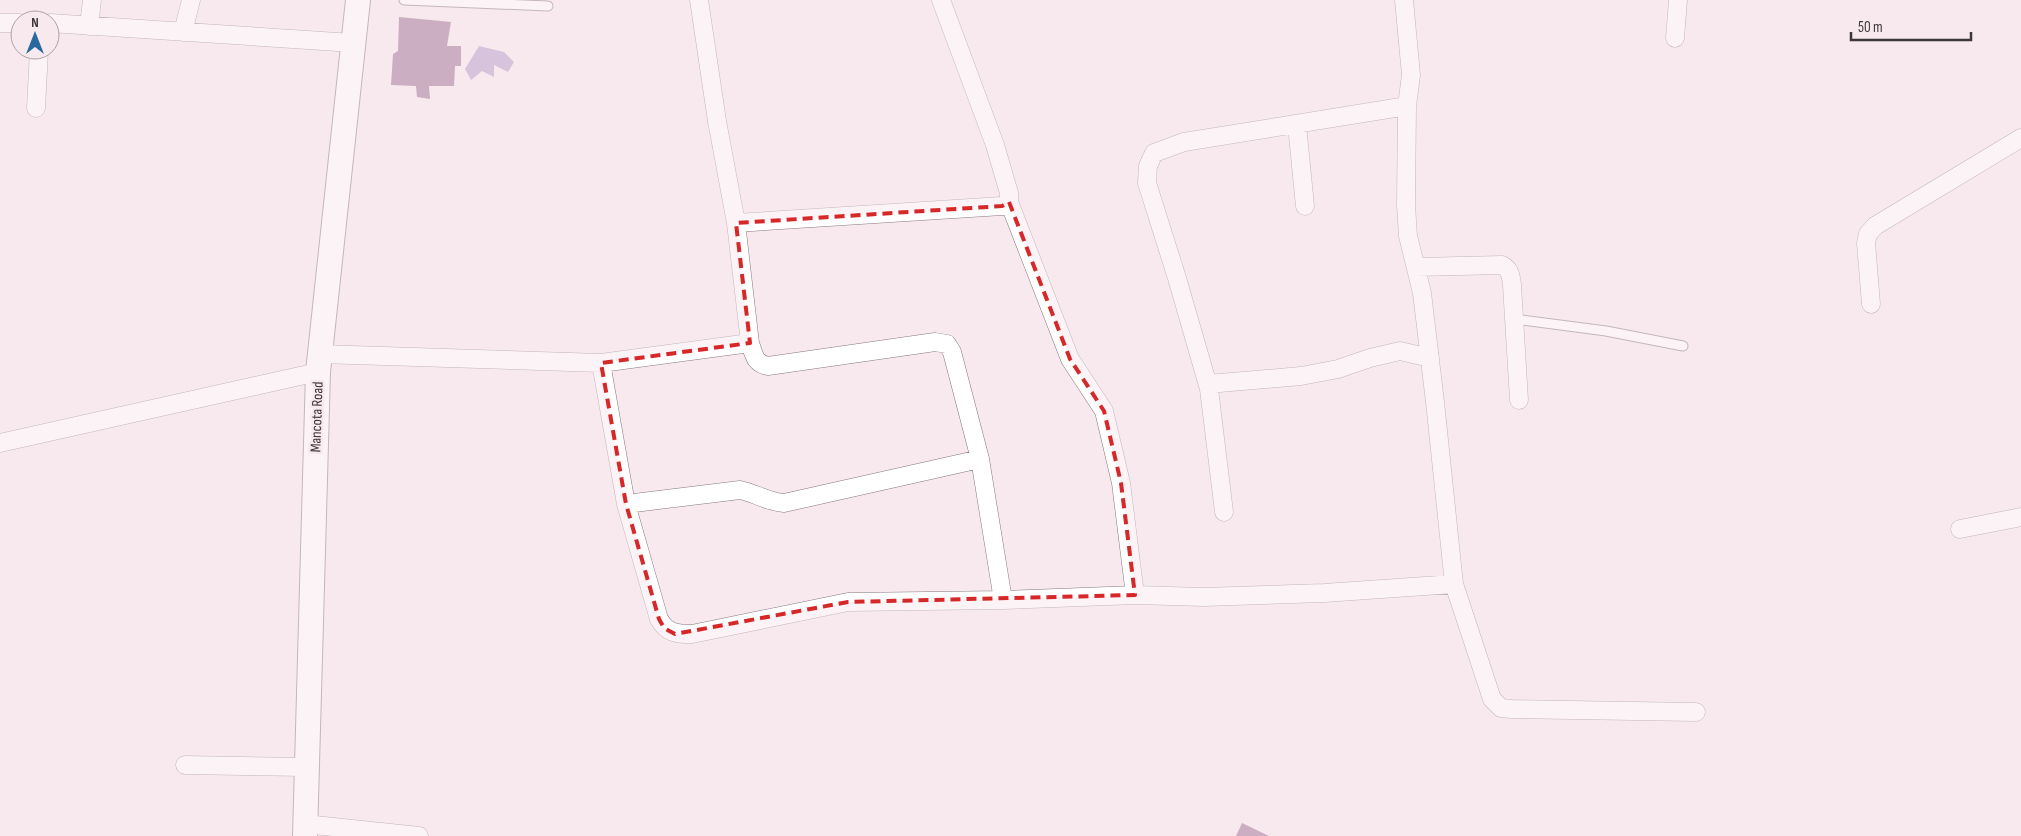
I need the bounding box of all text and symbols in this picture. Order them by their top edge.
north arrow [10,10,60,60]
scale bar [1851,10,1971,42]
text: N [31,14,39,31]
text: 50 m [1858,18,1883,37]
street label: Mancota Road [306,381,328,453]

